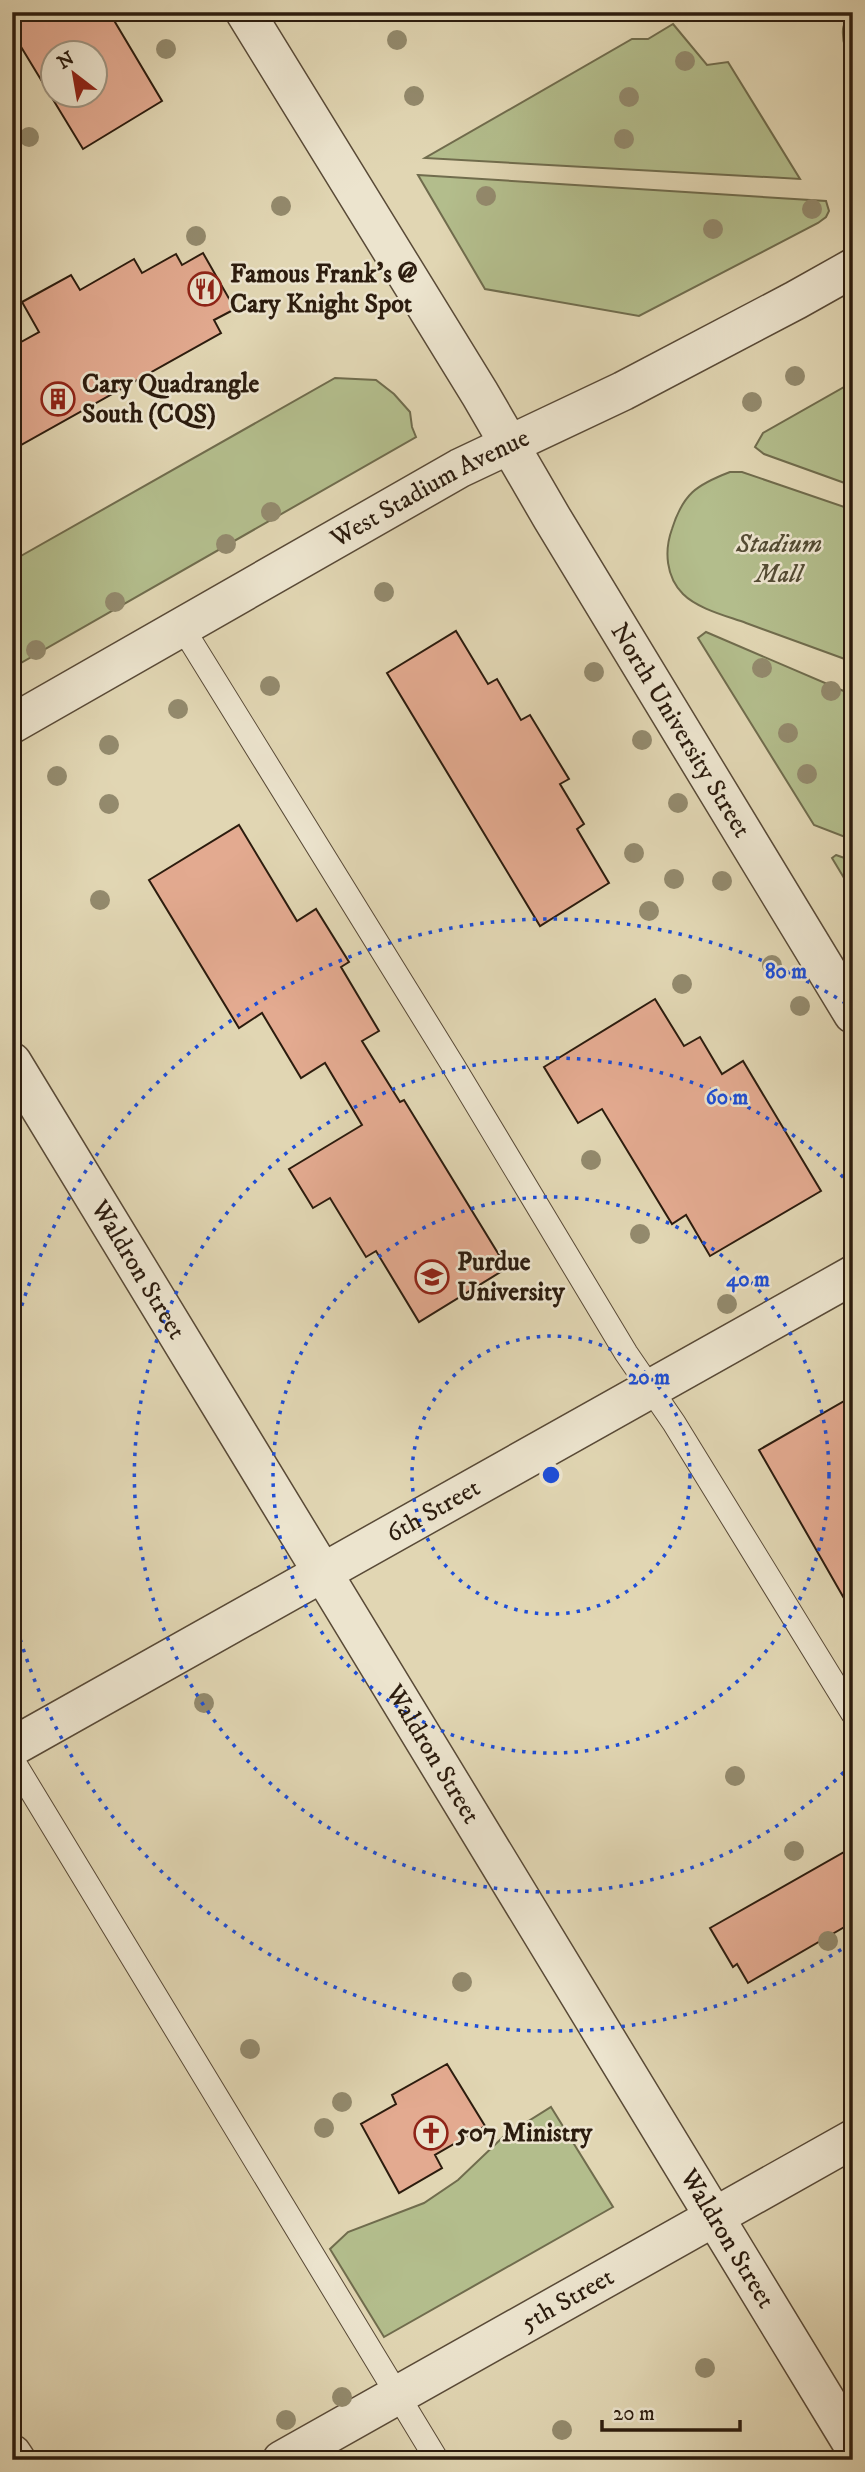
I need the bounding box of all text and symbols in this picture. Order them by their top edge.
north arrow [38,38,108,108]
text: N [53,47,79,75]
place label: Famous Frank's @ Cary Knight Spot [230,258,417,321]
restaurant icon: Famous Frank's @ Cary Knight Spot [186,270,224,308]
place label: Cary Quadrangle South (CQS) [82,368,259,431]
building icon: Cary Quadrangle South (CQS) [39,380,77,418]
street label: West Stadium Avenue [324,421,535,556]
park label: Stadium Mall [735,528,822,591]
street label: North University Street [603,617,758,844]
text: 80 m [765,959,807,985]
text: 60 m [706,1085,748,1111]
street label: Waldron Street [83,1193,193,1345]
place label: Purdue University [457,1246,565,1309]
school or university icon: Purdue University [413,1258,451,1296]
text: 40 m [726,1267,770,1293]
text: 20 m [628,1365,670,1391]
centre of rings [539,1463,563,1487]
street label: 6th Street [380,1471,486,1550]
street label: Waldron Street [377,1678,488,1830]
church icon: 507 Ministry [412,2114,450,2152]
place label: 507 Ministry [455,2117,593,2150]
street label: Waldron Street [672,2162,782,2314]
street label: 5th Street [515,2260,620,2339]
scale bar [602,2388,741,2432]
text: 20 m [613,2401,655,2427]

